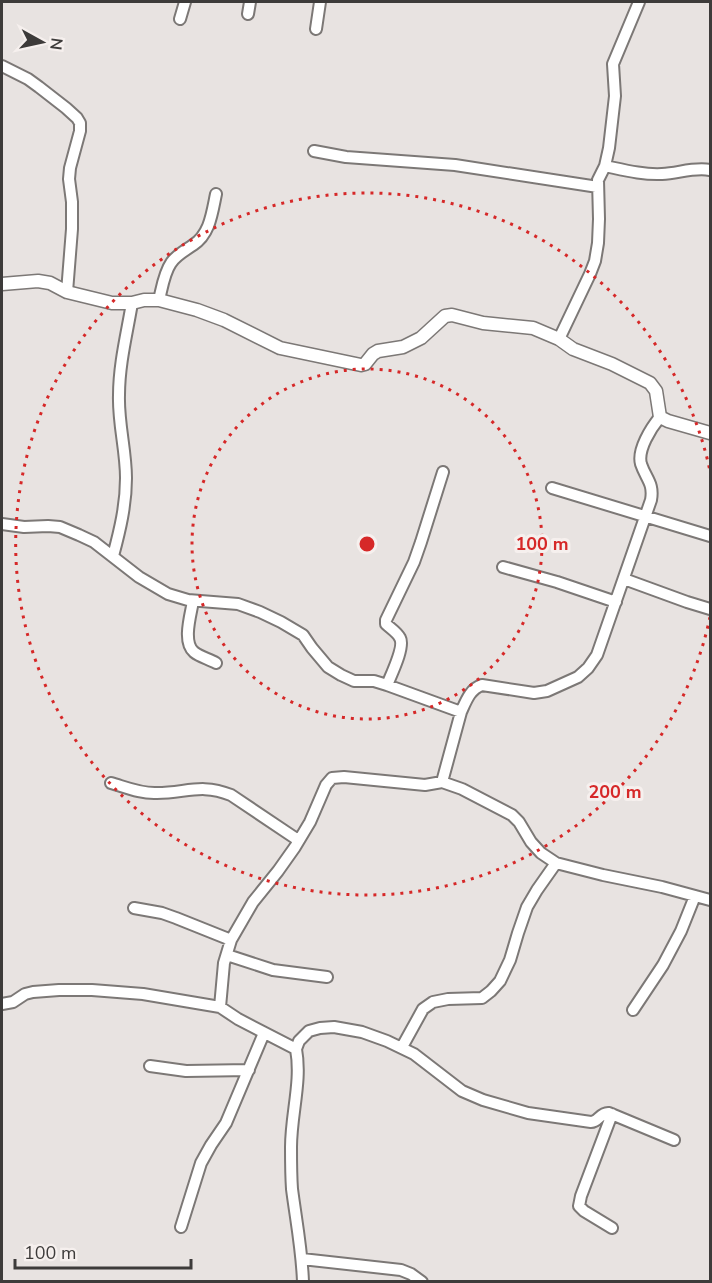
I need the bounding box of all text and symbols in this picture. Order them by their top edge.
north arrow [12,12,72,72]
text: N [44,36,68,51]
text: 100 m [515,532,569,556]
centre of rings [357,534,377,554]
text: 200 m [588,780,642,804]
scale bar [15,1232,190,1270]
text: 100 m [24,1241,76,1265]

